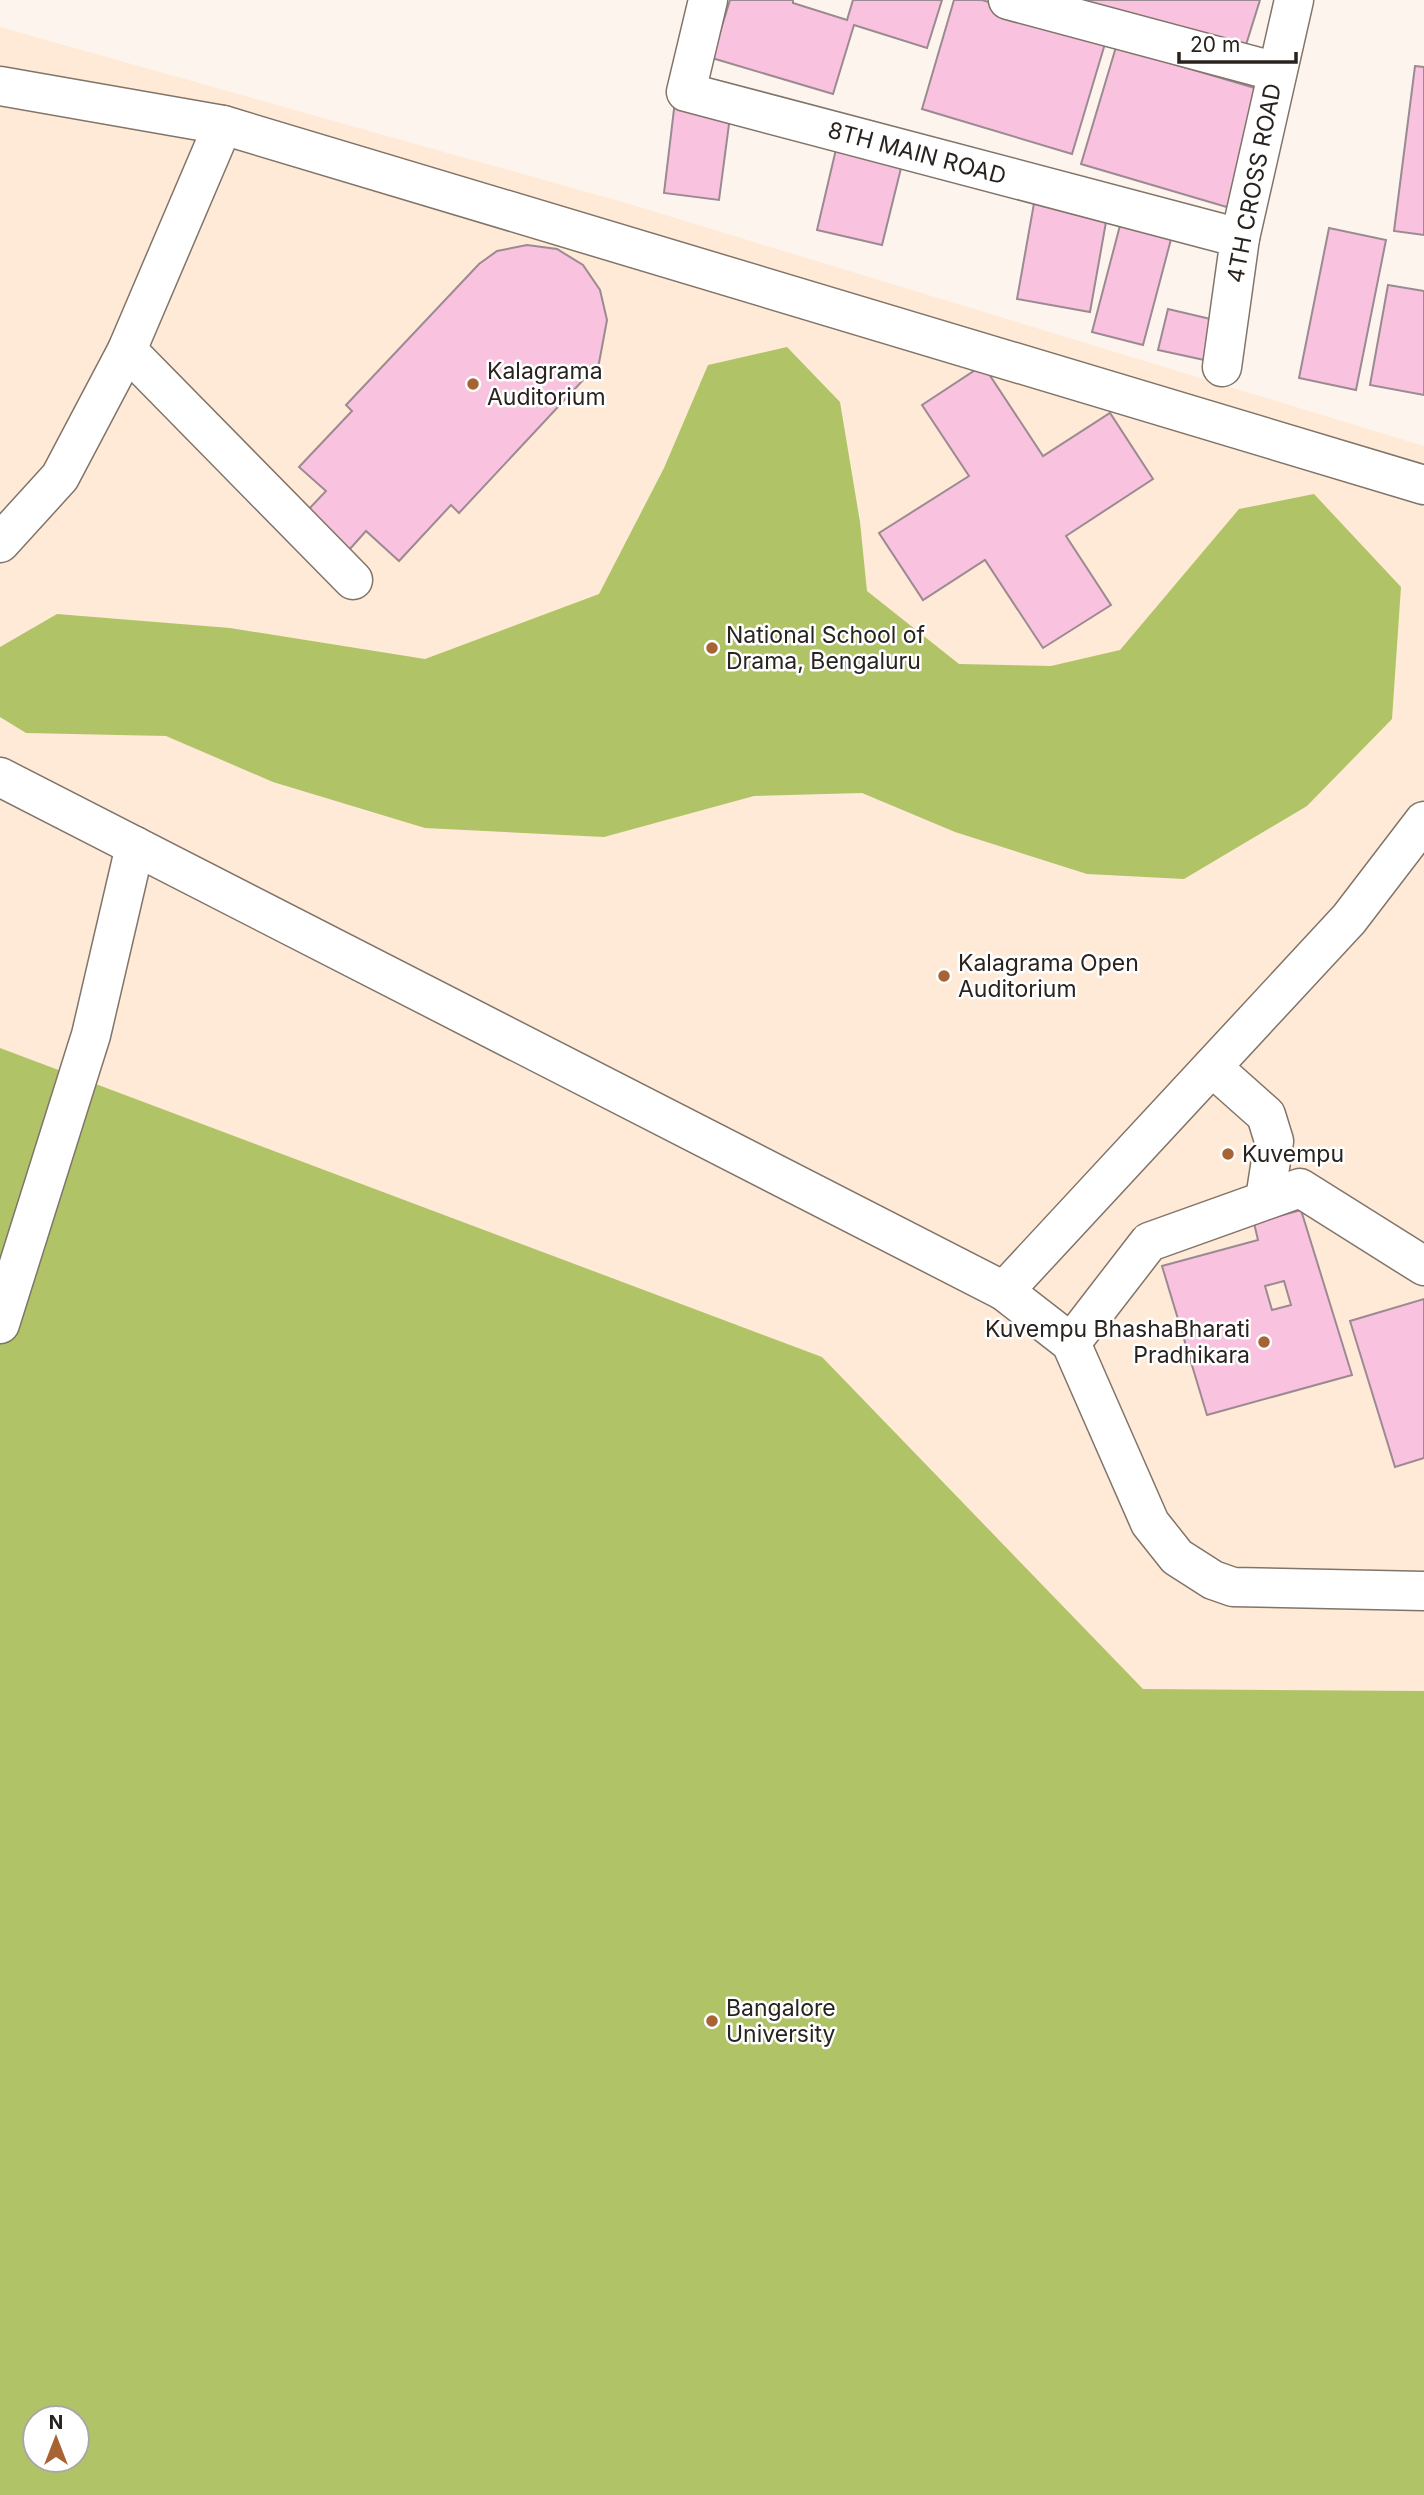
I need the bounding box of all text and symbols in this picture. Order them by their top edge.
scale bar [1179,21,1296,65]
text: 20 m [1190,32,1240,57]
street label: 4TH CROSS ROAD [1221,81,1287,285]
street label: 8TH MAIN ROAD [825,116,1009,190]
place label: Kalagrama Auditorium [487,357,606,411]
marker: Kalagrama Auditorium [465,376,481,392]
place label: National School of Drama, Bengaluru [726,621,926,675]
marker: National School of Drama, Bengaluru [704,640,720,656]
place label: Kalagrama Open Auditorium [958,949,1139,1003]
marker: Kalagrama Open Auditorium [936,968,952,984]
place label: Kuvempu [1242,1140,1344,1168]
marker: Kuvempu [1220,1146,1236,1162]
place label: Kuvempu BhashaBharati Pradhikara [985,1315,1250,1369]
marker: Kuvempu BhashaBharati Pradhikara [1256,1334,1272,1350]
place label: Bangalore University [726,1994,836,2048]
marker: Bangalore University [704,2013,720,2029]
north arrow [21,2404,91,2474]
text: N [49,2411,63,2434]

